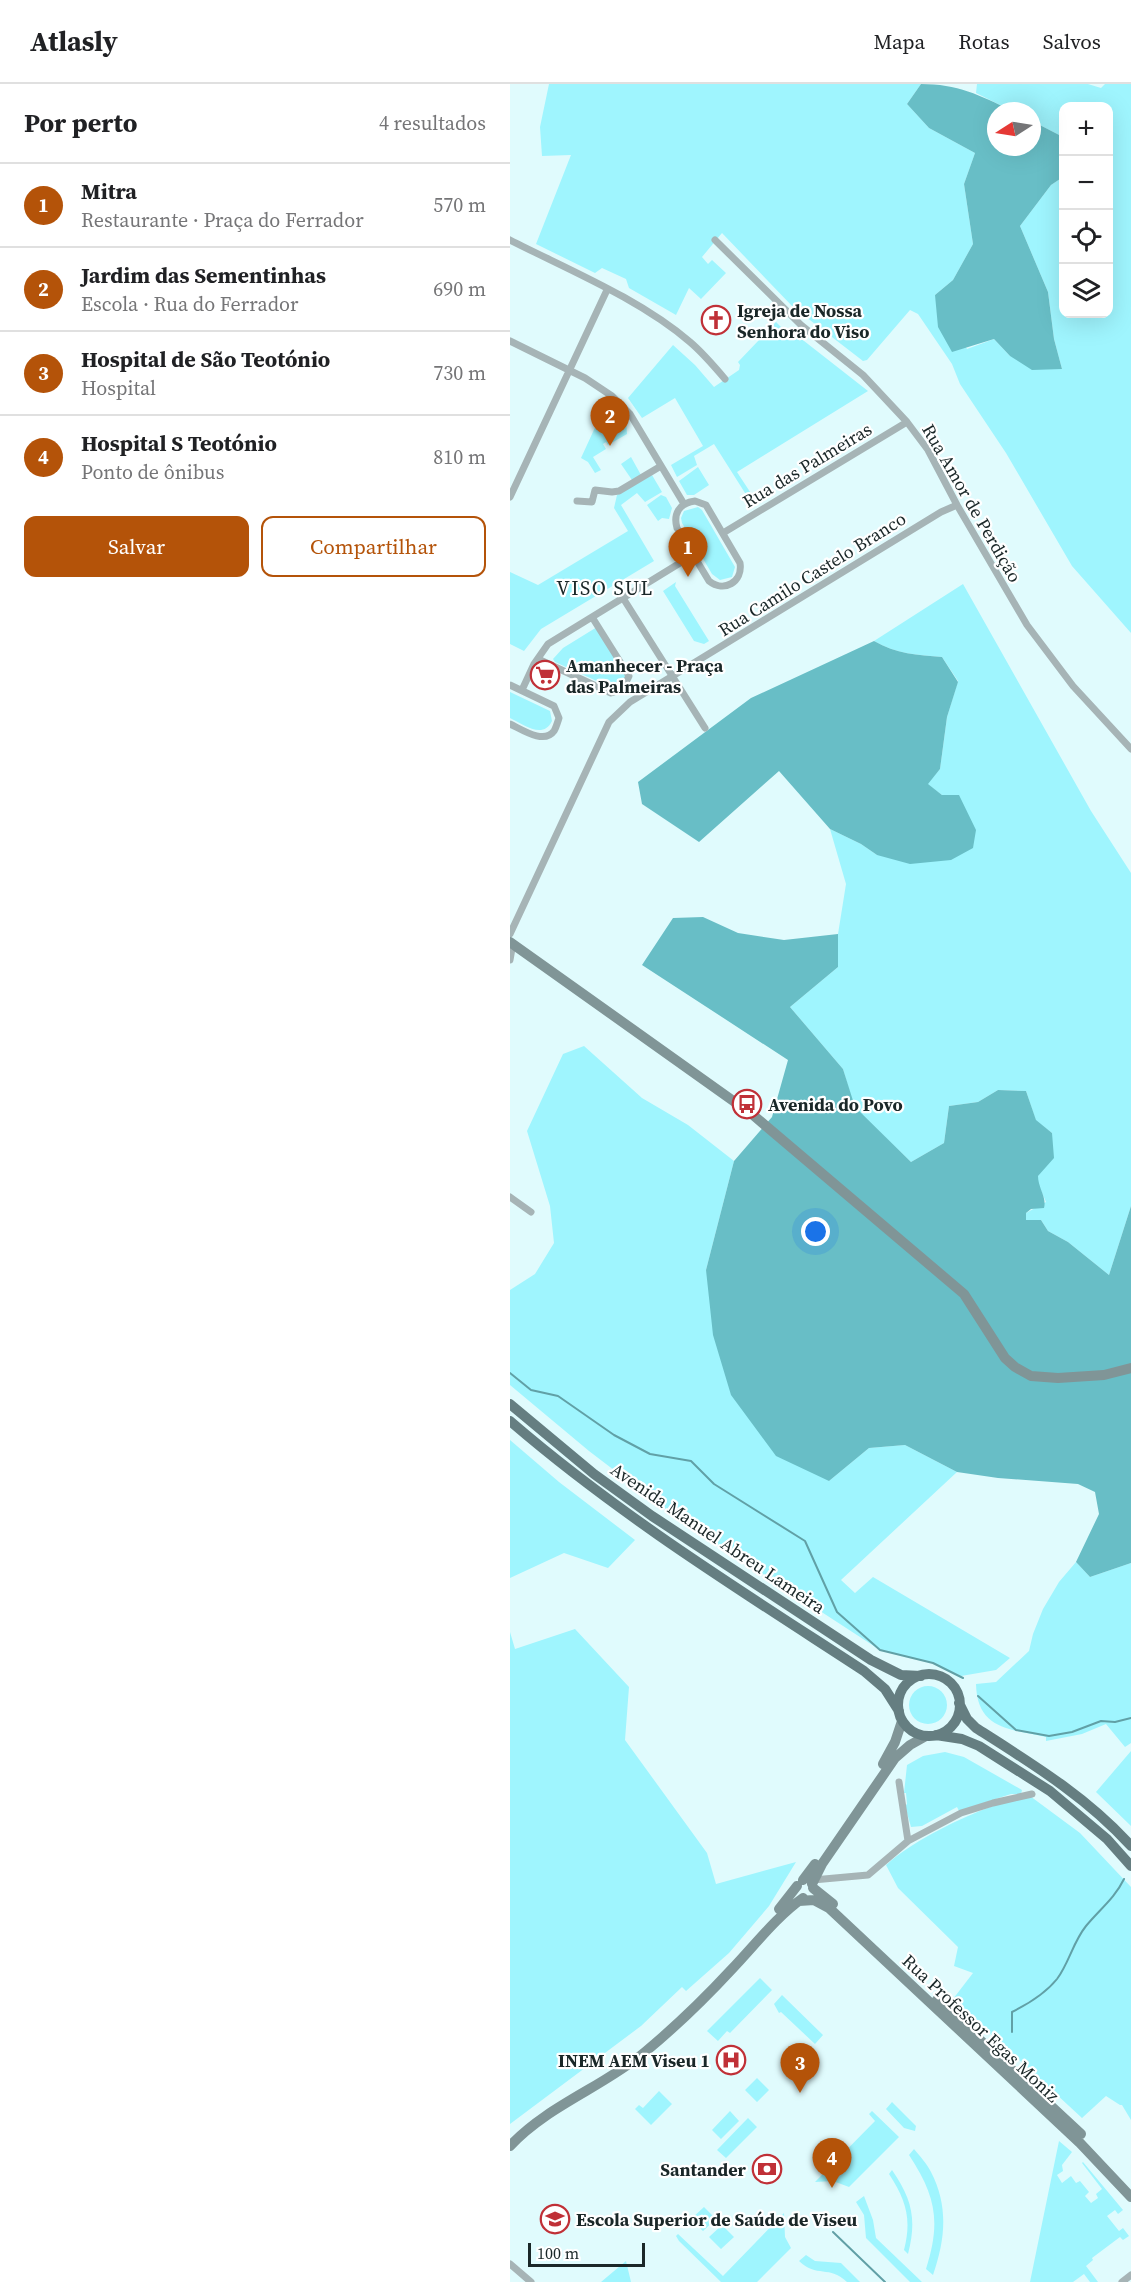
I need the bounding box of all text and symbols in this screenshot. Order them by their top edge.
text: Atlasly [30,22,118,60]
text: Mapa [874,27,925,56]
text: Rotas [958,27,1010,56]
text: Salvos [1043,27,1101,56]
north arrow [987,102,1041,156]
map controls [1059,102,1113,318]
button: + [1059,102,1113,156]
text: Por perto [24,105,138,141]
text: 4 resultados [379,109,486,137]
button: − [1059,156,1113,210]
text: Mitra [81,176,137,206]
text: 1 [38,191,49,219]
text: 570 m [433,191,486,219]
text: Restaurante · Praça do Ferrador [81,206,364,234]
button: locate [1059,210,1113,264]
text: Jardim das Sementinhas [81,260,326,290]
button: layers [1059,264,1113,318]
text: 2 [38,275,49,303]
text: 690 m [433,275,486,303]
text: Escola · Rua do Ferrador [81,290,298,318]
place label: Igreja de Nossa Senhora do Viso [737,298,869,344]
church icon: Igreja de Nossa Senhora do Viso [700,304,732,336]
text: Hospital de São Teotónio [81,344,330,374]
text: 3 [38,359,49,387]
text: 730 m [433,359,486,387]
text: Hospital [81,374,156,402]
pin: 2 [590,396,630,446]
street label: Rua das Palmeiras [738,416,877,514]
street label: Rua Amor de Perdição [916,419,1028,587]
text: Hospital S Teotónio [81,428,277,458]
text: 4 [38,443,49,471]
text: 810 m [433,443,486,471]
text: Ponto de ônibus [81,458,224,486]
street label: Rua Camilo Castelo Branco [713,506,911,642]
button: Salvar [24,516,249,577]
button: Compartilhar [261,516,486,577]
pin: 1 [668,528,708,577]
district label: VISO SUL [556,574,654,602]
place label: Amanhecer - Praça das Palmeiras [566,653,724,699]
supermarket icon: Amanhecer - Praça das Palmeiras [529,659,561,691]
bus stop icon: Avenida do Povo [731,1088,763,1120]
place label: Avenida do Povo [768,1092,903,1117]
your location [801,1217,830,1246]
street label: Avenida Manuel Abreu Lameira [606,1457,831,1620]
street label: Rua Professor Egas Moniz [897,1948,1065,2108]
hospital icon: INEM AEM Viseu 1 [715,2044,747,2076]
pin: 3 [780,2044,820,2093]
place label: INEM AEM Viseu 1 [558,2048,710,2073]
pin: 4 [812,2138,852,2188]
bank icon: Santander [751,2153,783,2185]
place label: Santander [660,2157,747,2182]
school or university icon: Escola Superior de Saúde de Viseu [539,2203,571,2235]
place label: Escola Superior de Saúde de Viseu [576,2207,857,2232]
scale bar [528,2240,645,2268]
text: 100 m [537,2242,579,2264]

